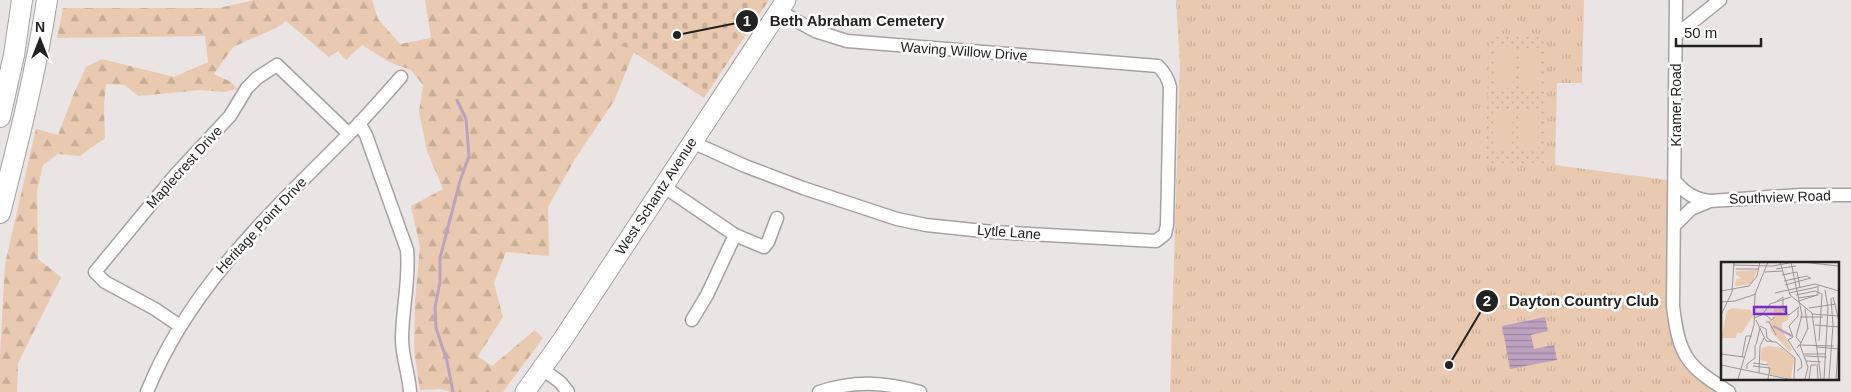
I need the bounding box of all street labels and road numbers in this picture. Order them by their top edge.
street label: Waving Willow Drive [900,39,1028,63]
street label: Kramer Road [1668,63,1684,147]
street label: Maplecrest Drive [143,122,225,211]
street label: West Schantz Avenue [612,134,700,258]
street label: Heritage Point Drive [212,174,310,276]
street label: Southview Road [1729,187,1831,207]
street label: Lytle Lane [976,222,1042,242]

